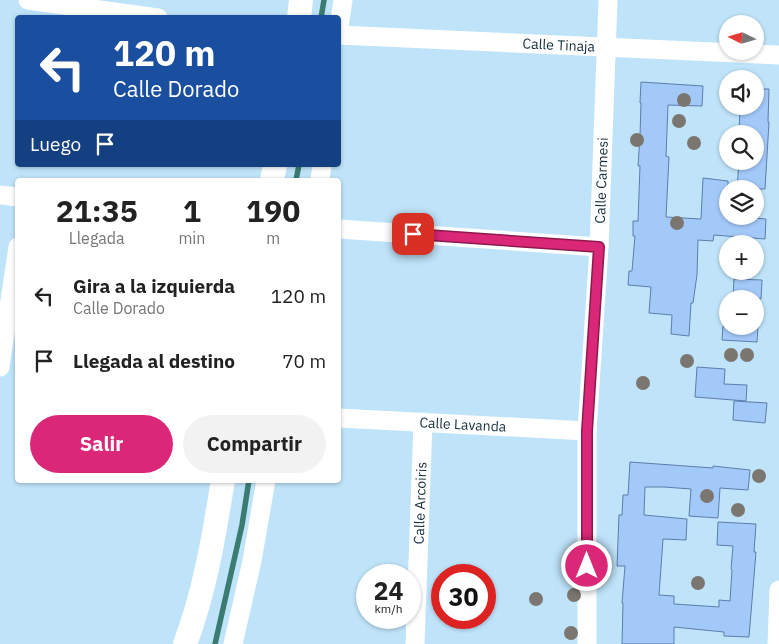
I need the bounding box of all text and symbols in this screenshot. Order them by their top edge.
north arrow [719,15,764,60]
map controls [719,15,764,335]
text: 120 m [113,30,216,76]
street label: Calle Tinaja [522,34,596,56]
icon: left [30,35,95,100]
button: sound [719,70,764,115]
text: Calle Dorado [113,74,239,103]
button: search [719,125,764,170]
icon: arrive [91,130,119,158]
text: Luego [30,132,81,156]
street label: Calle Carmesi [591,137,612,224]
button: layers [719,180,764,225]
text: 21:35 [56,191,138,230]
text: 1 [183,191,201,230]
text: 190 [246,191,300,230]
pin [392,213,434,255]
icon: arrive [399,220,427,248]
text: Llegada [69,228,125,248]
text: min [178,228,205,248]
text: m [266,228,280,248]
button: + [719,235,764,280]
text: Gira a la izquierda [73,274,235,298]
icon: left [30,282,58,310]
text: 120 m [271,284,326,308]
button: − [719,290,764,335]
text: Calle Dorado [73,298,165,318]
icon: arrive [30,347,58,375]
text: Llegada al destino [73,349,235,373]
text: 70 m [282,349,326,373]
street label: Calle Lavanda [419,413,507,436]
button: Salir [30,415,173,473]
button: Compartir [183,415,326,473]
street label: Calle Arcoiris [410,461,431,545]
position arrow [560,539,612,591]
speed limit sign: 30 [431,564,496,629]
text: 24 [373,574,404,607]
text: km/h [374,601,403,616]

